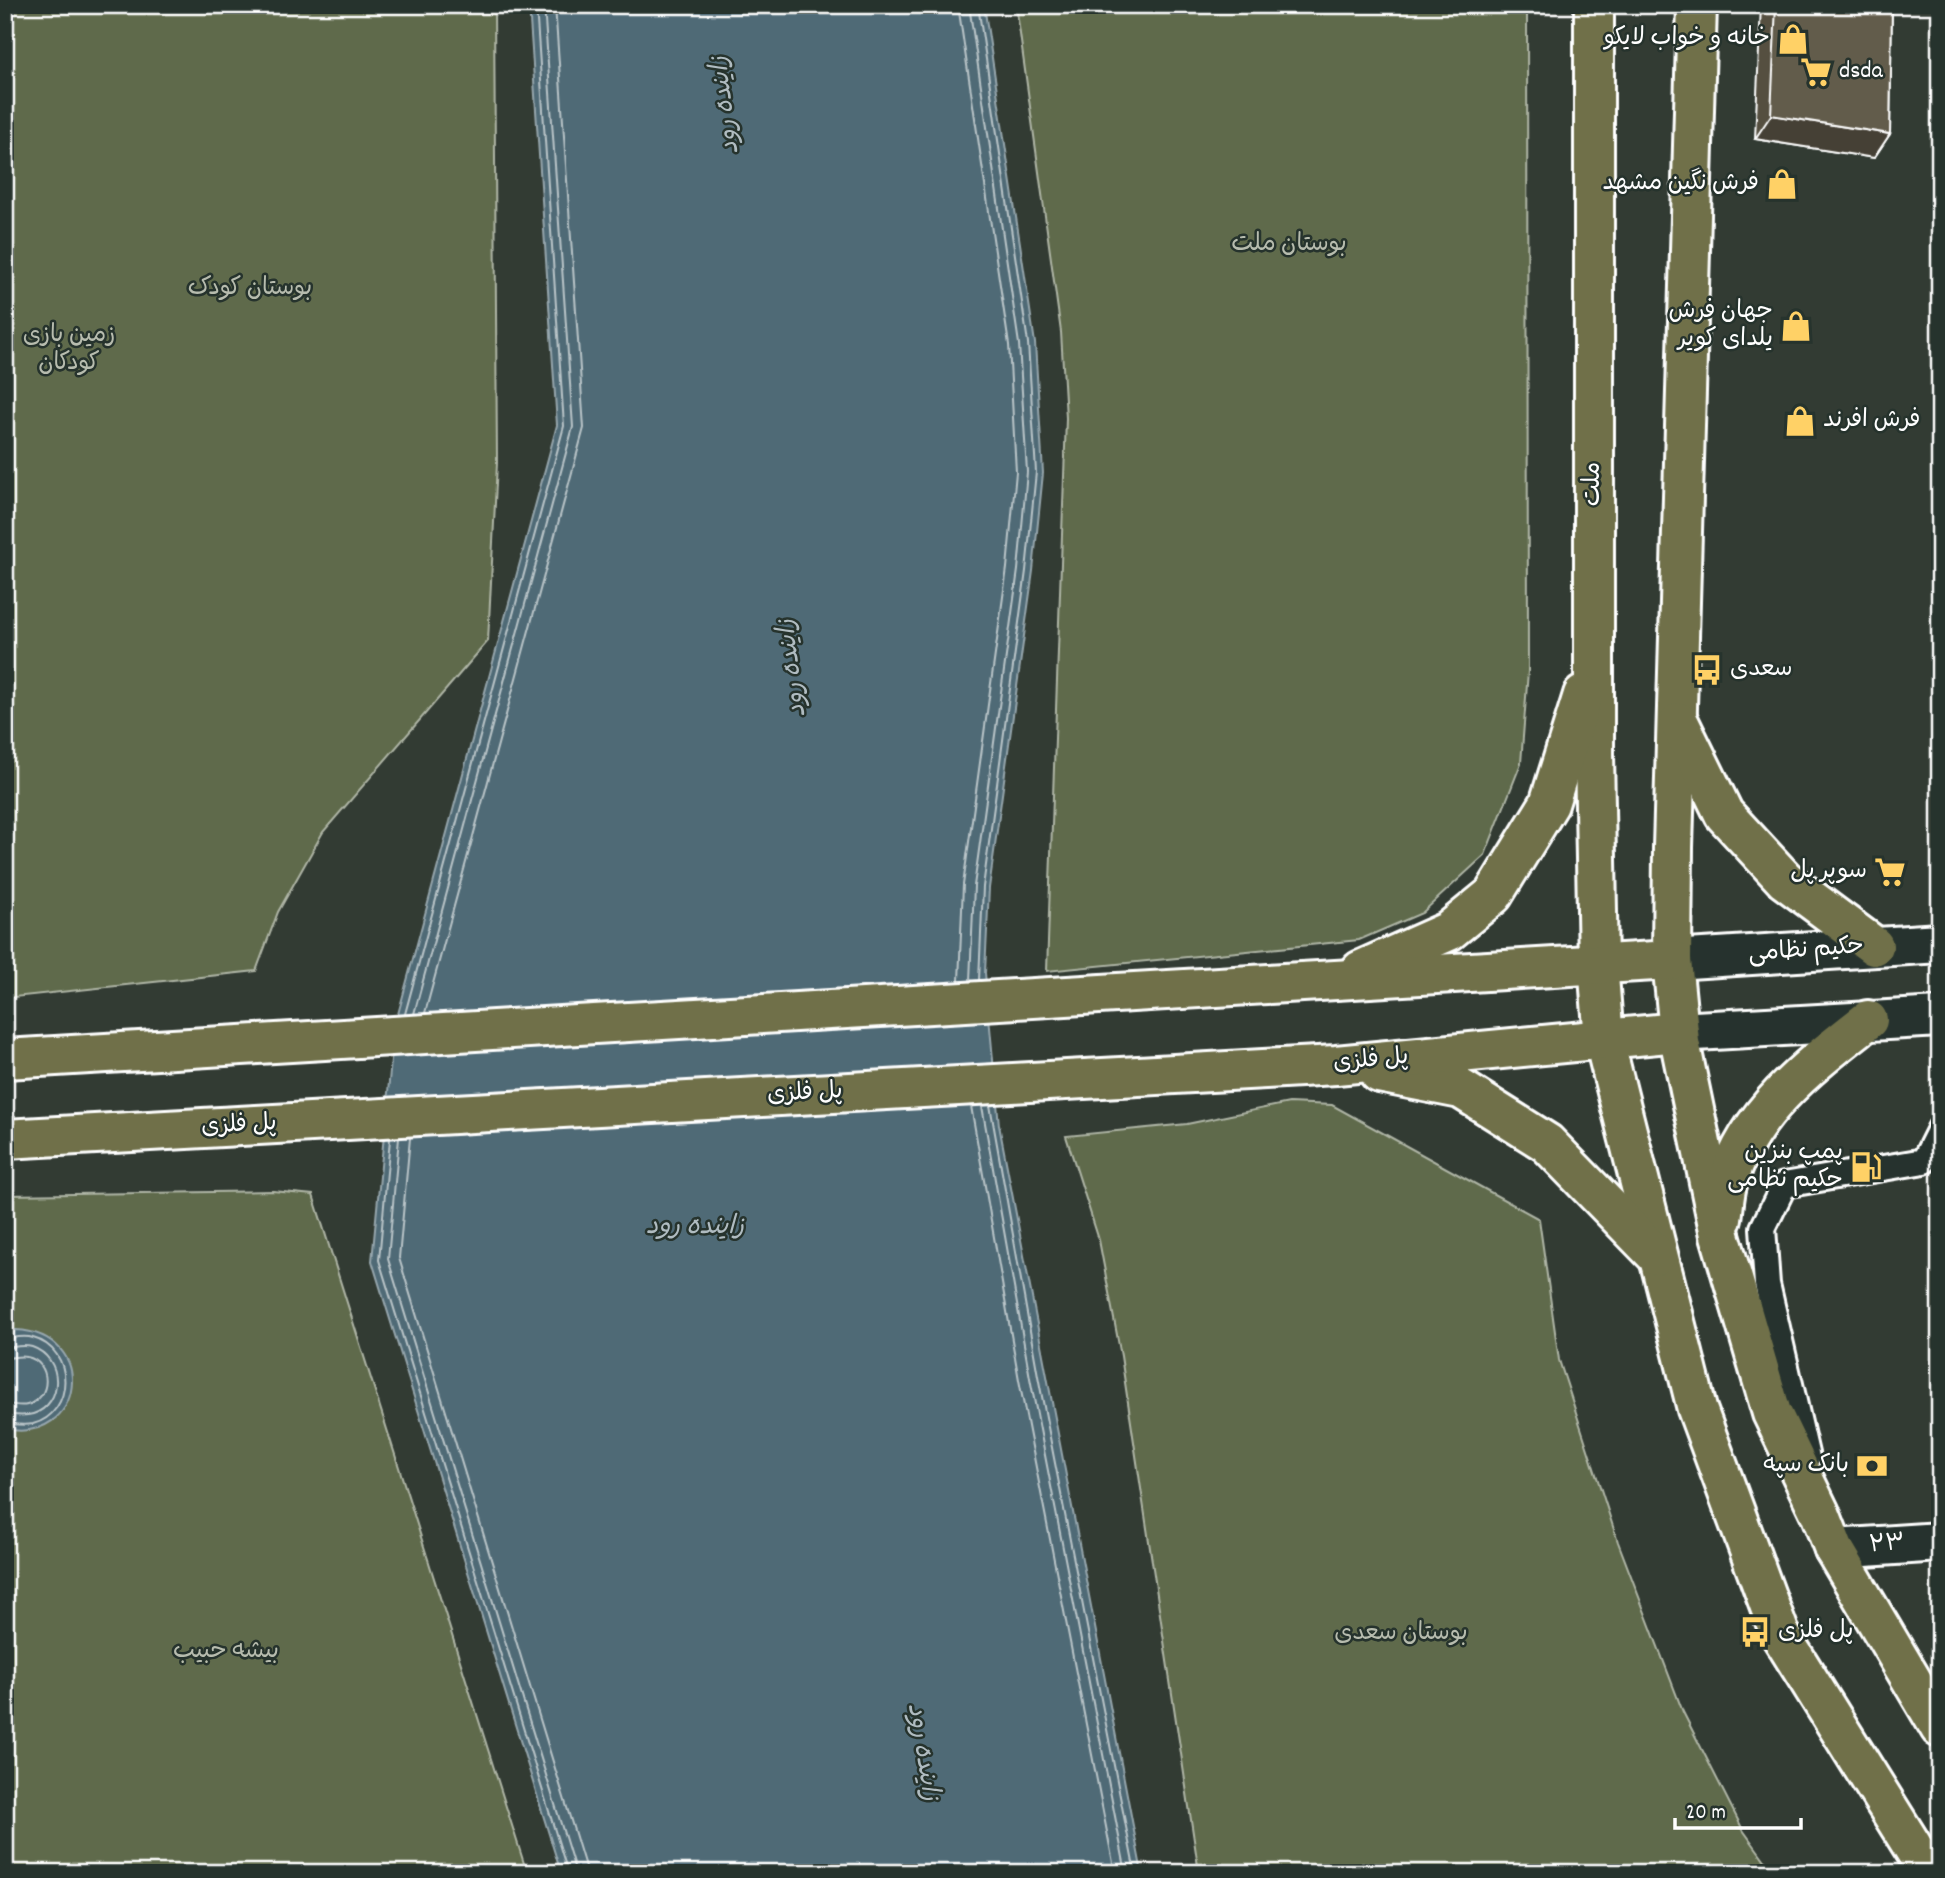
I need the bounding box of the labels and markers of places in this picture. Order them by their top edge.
place label: خانه و خواب لایکو [1603,22,1770,56]
shop icon: خانه و خواب لایکو [1776,22,1810,56]
supermarket icon: dsda [1799,55,1833,89]
place label: dsda [1839,55,1884,89]
place label: فرش نگین مشهد [1602,167,1759,201]
shop icon: فرش نگین مشهد [1765,167,1799,201]
place label: جهان فرش یلدای کویر [1668,295,1773,357]
shop icon: جهان فرش یلدای کویر [1779,309,1813,343]
shop icon: فرش افرند [1783,404,1817,438]
place label: فرش افرند [1823,404,1921,438]
bus stop icon: سعدی [1690,653,1724,687]
place label: سعدی [1730,653,1793,687]
place label: سوپر پل [1790,855,1867,889]
supermarket icon: سوپر پل [1873,855,1907,889]
place label: پمپ بنزین حکیم نظامی [1727,1136,1843,1198]
fuel station icon: پمپ بنزین حکیم نظامی [1849,1150,1883,1184]
place label: بانک سپه [1763,1449,1849,1483]
bank icon: بانک سپه [1855,1449,1889,1483]
bus stop icon: پل فلزی [1738,1615,1772,1649]
place label: پل فلزی [1778,1615,1854,1649]

